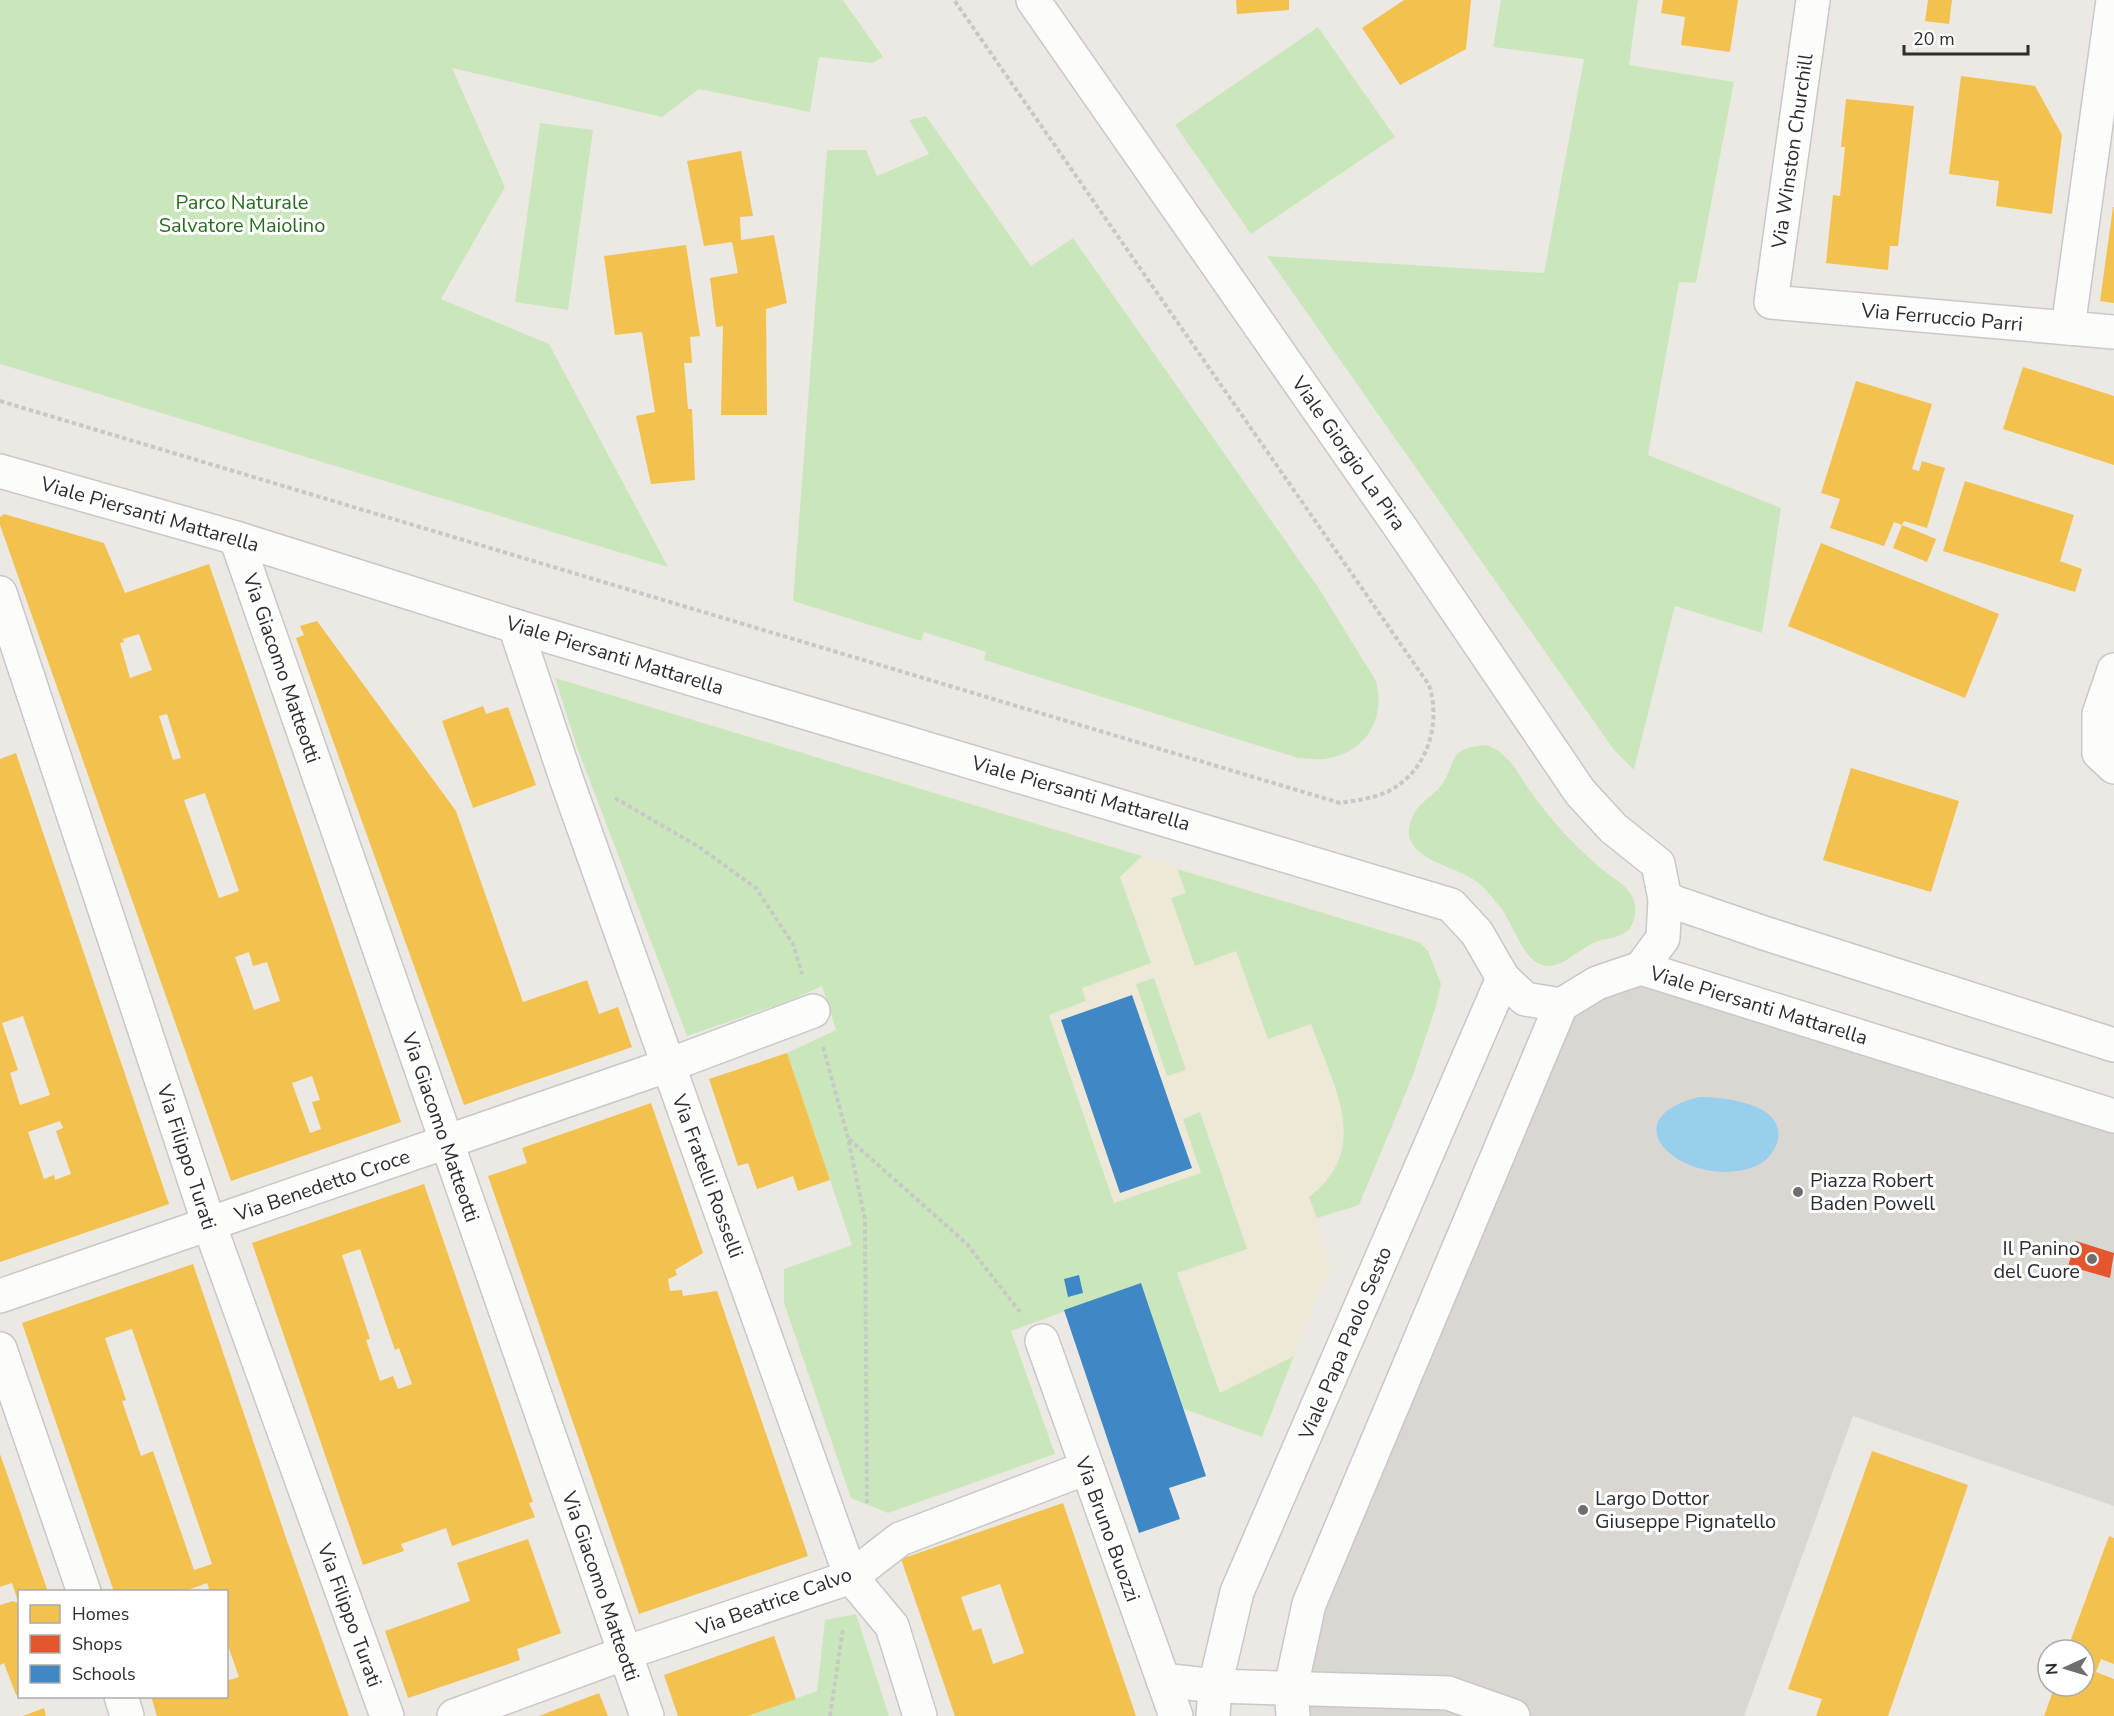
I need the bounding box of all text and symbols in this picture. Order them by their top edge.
scale bar [1904,18,2028,56]
text: 20 m [1913,27,1955,51]
street label: Via Winston Churchill [1765,52,1820,251]
park label: Parco Naturale Salvatore Maiolino [159,189,325,239]
street label: Via Ferruccio Parri [1859,297,2024,338]
street label: Viale Giorgio La Pira [1285,370,1412,536]
street label: Viale Piersanti Mattarella [36,470,262,559]
street label: Via Giacomo Matteotti [236,569,327,767]
street label: Viale Piersanti Mattarella [502,609,727,701]
street label: Viale Piersanti Mattarella [967,749,1193,838]
street label: Viale Piersanti Mattarella [1646,959,1871,1051]
street label: Via Giacomo Matteotti [395,1028,486,1226]
street label: Via Filippo Turati [150,1080,223,1233]
street label: Via Fratelli Rosselli [665,1090,750,1262]
street label: Via Benedetto Croce [230,1143,413,1228]
place label: Piazza Robert Baden Powell [1810,1167,1935,1217]
marker: Piazza Robert Baden Powell [1791,1185,1805,1199]
place label: Il Panino del Cuore [1993,1235,2080,1285]
street label: Viale Papa Paolo Sesto [1292,1243,1398,1445]
marker: Il Panino del Cuore [2085,1252,2099,1266]
street label: Via Bruno Buozzi [1068,1452,1146,1605]
place label: Largo Dottor Giuseppe Pignatello [1595,1485,1776,1535]
street label: Via Giacomo Matteotti [555,1487,646,1685]
marker: Largo Dottor Giuseppe Pignatello [1576,1503,1590,1517]
street label: Via Filippo Turati [311,1539,388,1691]
street label: Via Beatrice Calvo [692,1561,855,1642]
legend [18,1590,228,1698]
text: Homes [72,1602,129,1626]
text: Shops [72,1632,122,1656]
north arrow [2036,1638,2096,1698]
text: Schools [72,1662,136,1686]
text: N [2041,1662,2063,1676]

